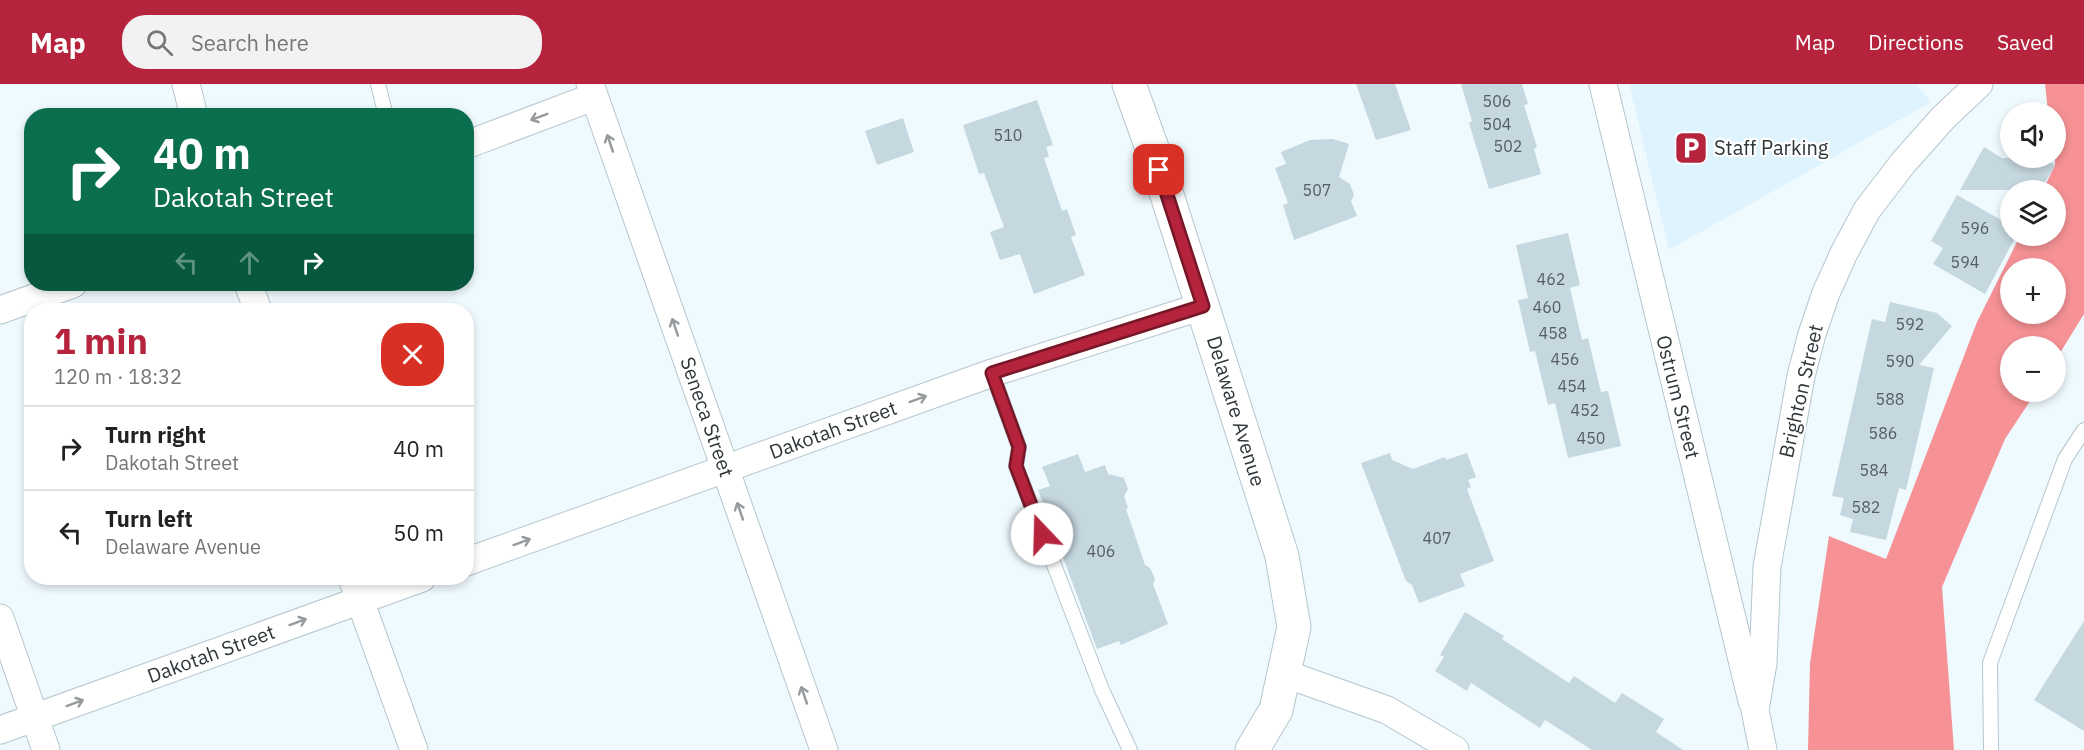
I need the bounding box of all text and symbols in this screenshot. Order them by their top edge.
search box [122,15,542,69]
text: Map [30,24,86,61]
icon: search [143,26,176,59]
text: Search here [191,28,309,57]
text: Map [1795,28,1835,56]
text: Directions [1868,28,1964,56]
text: Saved [1997,28,2054,56]
house number: 506 [1483,91,1511,111]
map controls [2000,102,2066,402]
button: sound [2000,102,2066,168]
one-way arrow [530,113,548,124]
house number: 504 [1483,114,1511,134]
house number: 510 [994,125,1022,145]
text: 40 m [153,126,251,181]
parking icon: Staff Parking [1673,130,1709,166]
icon: right [54,132,132,210]
one-way arrow [603,134,614,153]
place label: Staff Parking [1714,134,1829,161]
house number: 502 [1494,136,1522,156]
pin [1133,144,1184,195]
icon: arrive [1142,153,1175,186]
text: Dakotah Street [153,179,334,214]
house number: 507 [1303,180,1331,200]
button: layers [2000,180,2066,246]
house number: 596 [1961,218,1989,238]
icon: left [170,246,203,279]
icon: ahead [233,246,266,279]
icon: right [296,246,329,279]
house number: 594 [1951,252,1979,272]
button: + [2000,258,2066,324]
house number: 462 [1537,269,1565,289]
house number: 460 [1533,297,1561,317]
house number: 592 [1896,314,1924,334]
text: 1 min [54,317,148,364]
one-way arrow [668,318,679,337]
street label: Brighton Street [1772,321,1829,460]
button: close [381,323,444,386]
house number: 458 [1539,323,1567,343]
street label: Delaware Avenue [1201,332,1272,489]
street label: Ostrum Street [1650,332,1707,462]
button: − [2000,336,2066,402]
house number: 456 [1551,349,1579,369]
house number: 590 [1886,351,1914,371]
street label: Seneca Street [674,353,741,480]
text: 120 m · 18:32 [54,363,182,390]
house number: 454 [1558,376,1586,396]
house number: 588 [1876,389,1904,409]
one-way arrow [908,393,927,404]
street label: Dakotah Street [765,394,900,465]
house number: 452 [1571,400,1599,420]
text: Turn right [105,420,206,449]
house number: 586 [1869,423,1897,443]
house number: 450 [1577,428,1605,448]
icon: right [54,432,87,465]
text: 40 m [393,434,444,463]
text: Dakotah Street [105,449,239,476]
house number: 584 [1860,460,1888,480]
house number: 582 [1852,497,1880,517]
one-way arrow [733,502,744,521]
position arrow [1010,502,1074,566]
text: Turn left [105,504,193,533]
icon: left [54,516,87,549]
text: 50 m [393,518,444,547]
house number: 407 [1423,528,1451,548]
text: Delaware Avenue [105,533,261,560]
one-way arrow [512,535,530,546]
house number: 406 [1087,541,1115,561]
one-way arrow [288,616,307,627]
street label: Dakotah Street [143,618,278,689]
one-way arrow [798,686,809,705]
one-way arrow [65,696,84,707]

